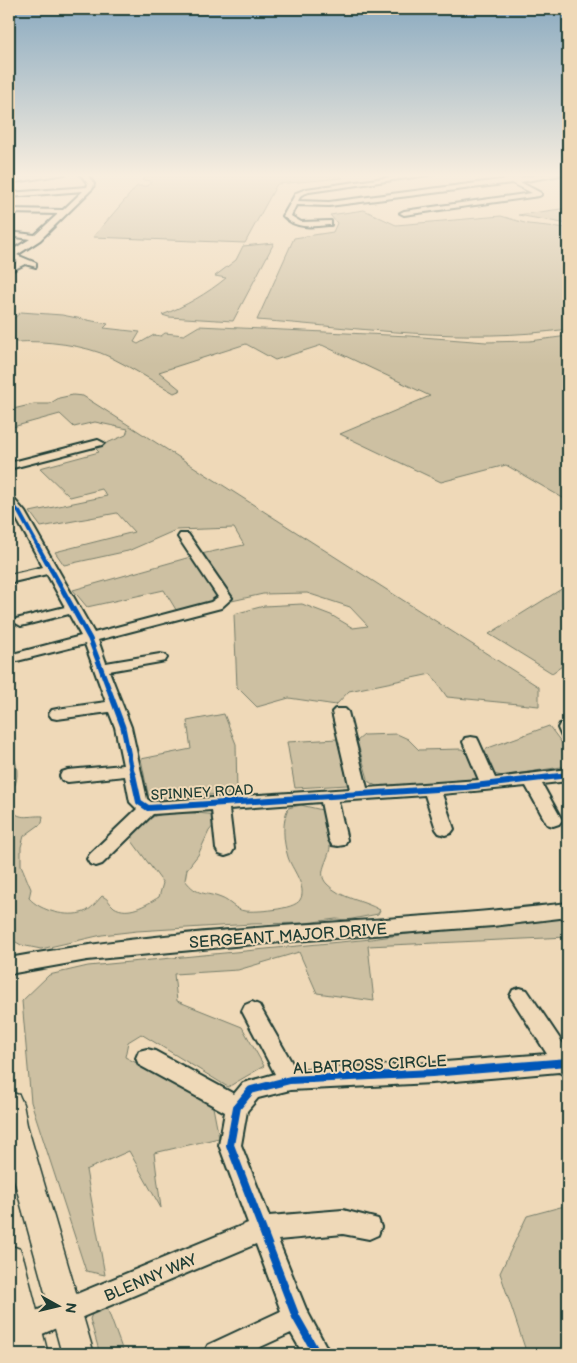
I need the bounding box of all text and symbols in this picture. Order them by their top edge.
street label: SPINNEY ROAD [150,781,254,804]
street label: SERGEANT MAJOR DRIVE [189,920,388,953]
street label: ALBATROSS CIRCLE [293,1052,447,1079]
street label: BLENNY WAY [101,1250,200,1306]
north arrow [32,1280,82,1330]
text: N [61,1301,80,1314]

